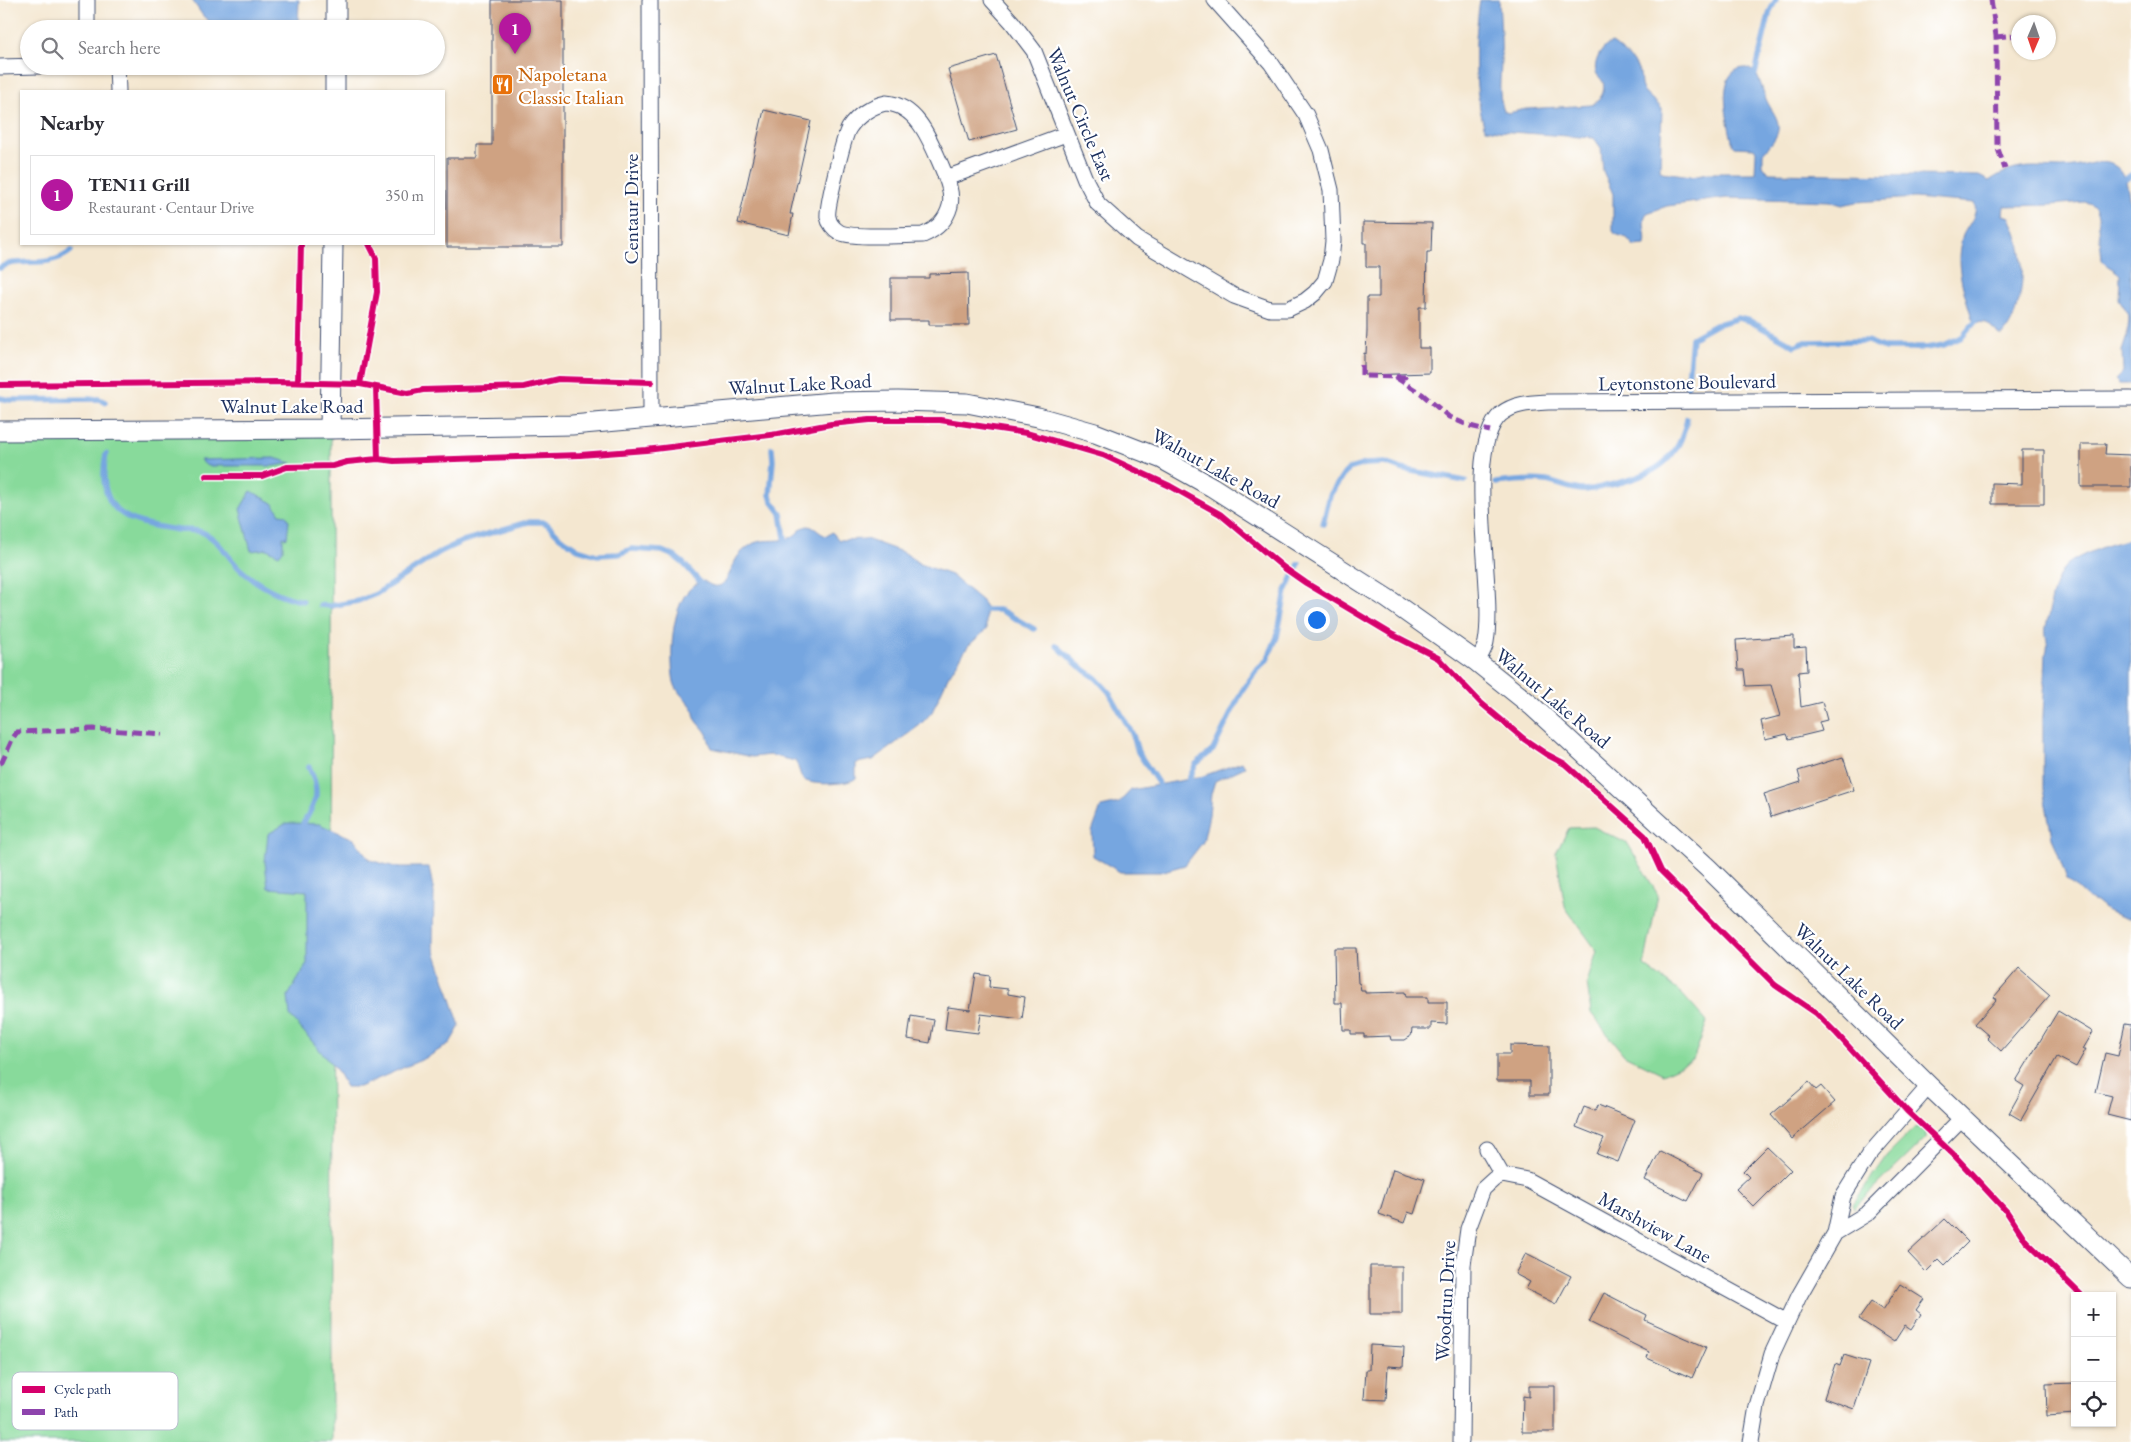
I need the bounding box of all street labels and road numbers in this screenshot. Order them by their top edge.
street label: Walnut Circle East [1041,43,1121,185]
street label: Centaur Drive [618,153,644,264]
street label: Walnut Lake Road [728,367,873,401]
street label: Leytonstone Boulevard [1598,367,1777,397]
street label: Walnut Lake Road [220,393,364,419]
street label: Walnut Lake Road [1147,422,1286,515]
street label: Walnut Lake Road [1490,642,1617,755]
street label: Walnut Lake Road [1788,917,1910,1036]
street label: Marshview Lane [1594,1185,1716,1269]
street label: Woodrun Drive [1429,1240,1461,1362]

